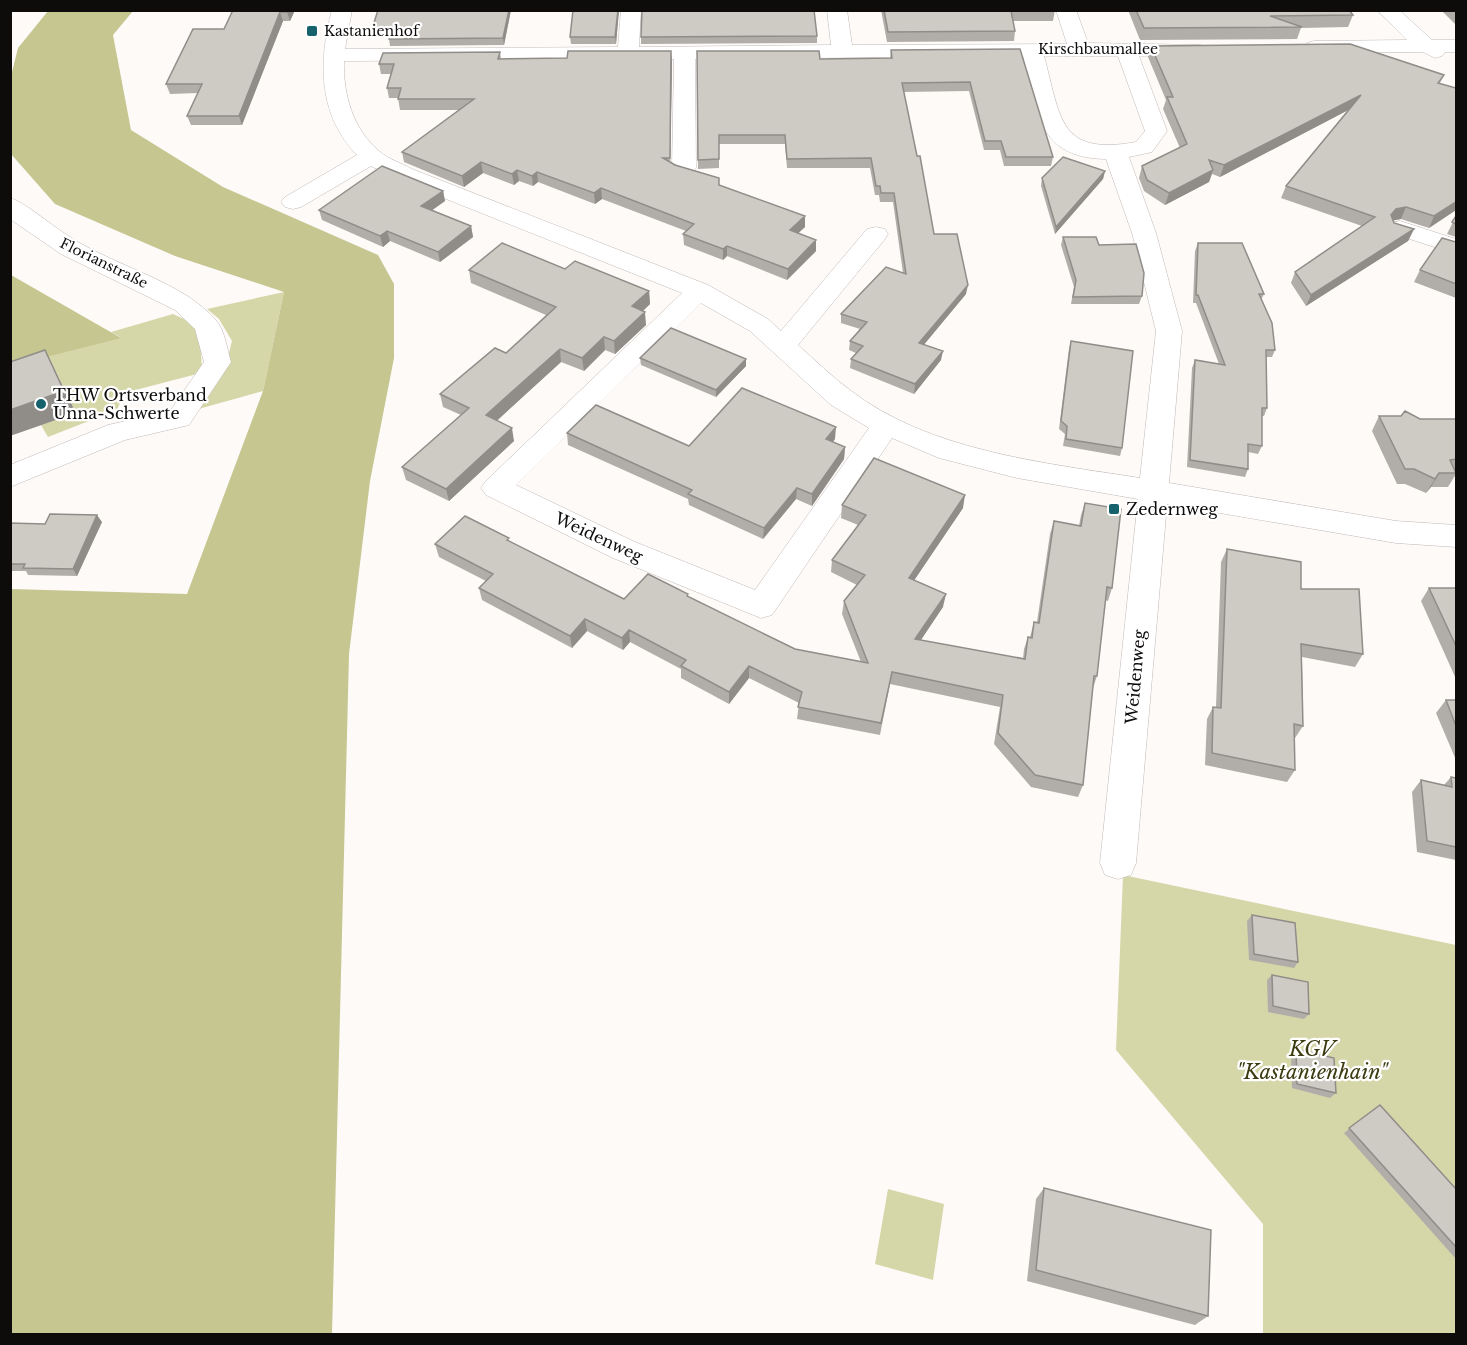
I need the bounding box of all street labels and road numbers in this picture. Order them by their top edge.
street label: Kirschbaumallee [1038,40,1158,58]
street label: Florianstraße [57,234,151,292]
street label: Weidenweg [551,507,647,566]
street label: Weidenweg [1121,628,1149,726]

